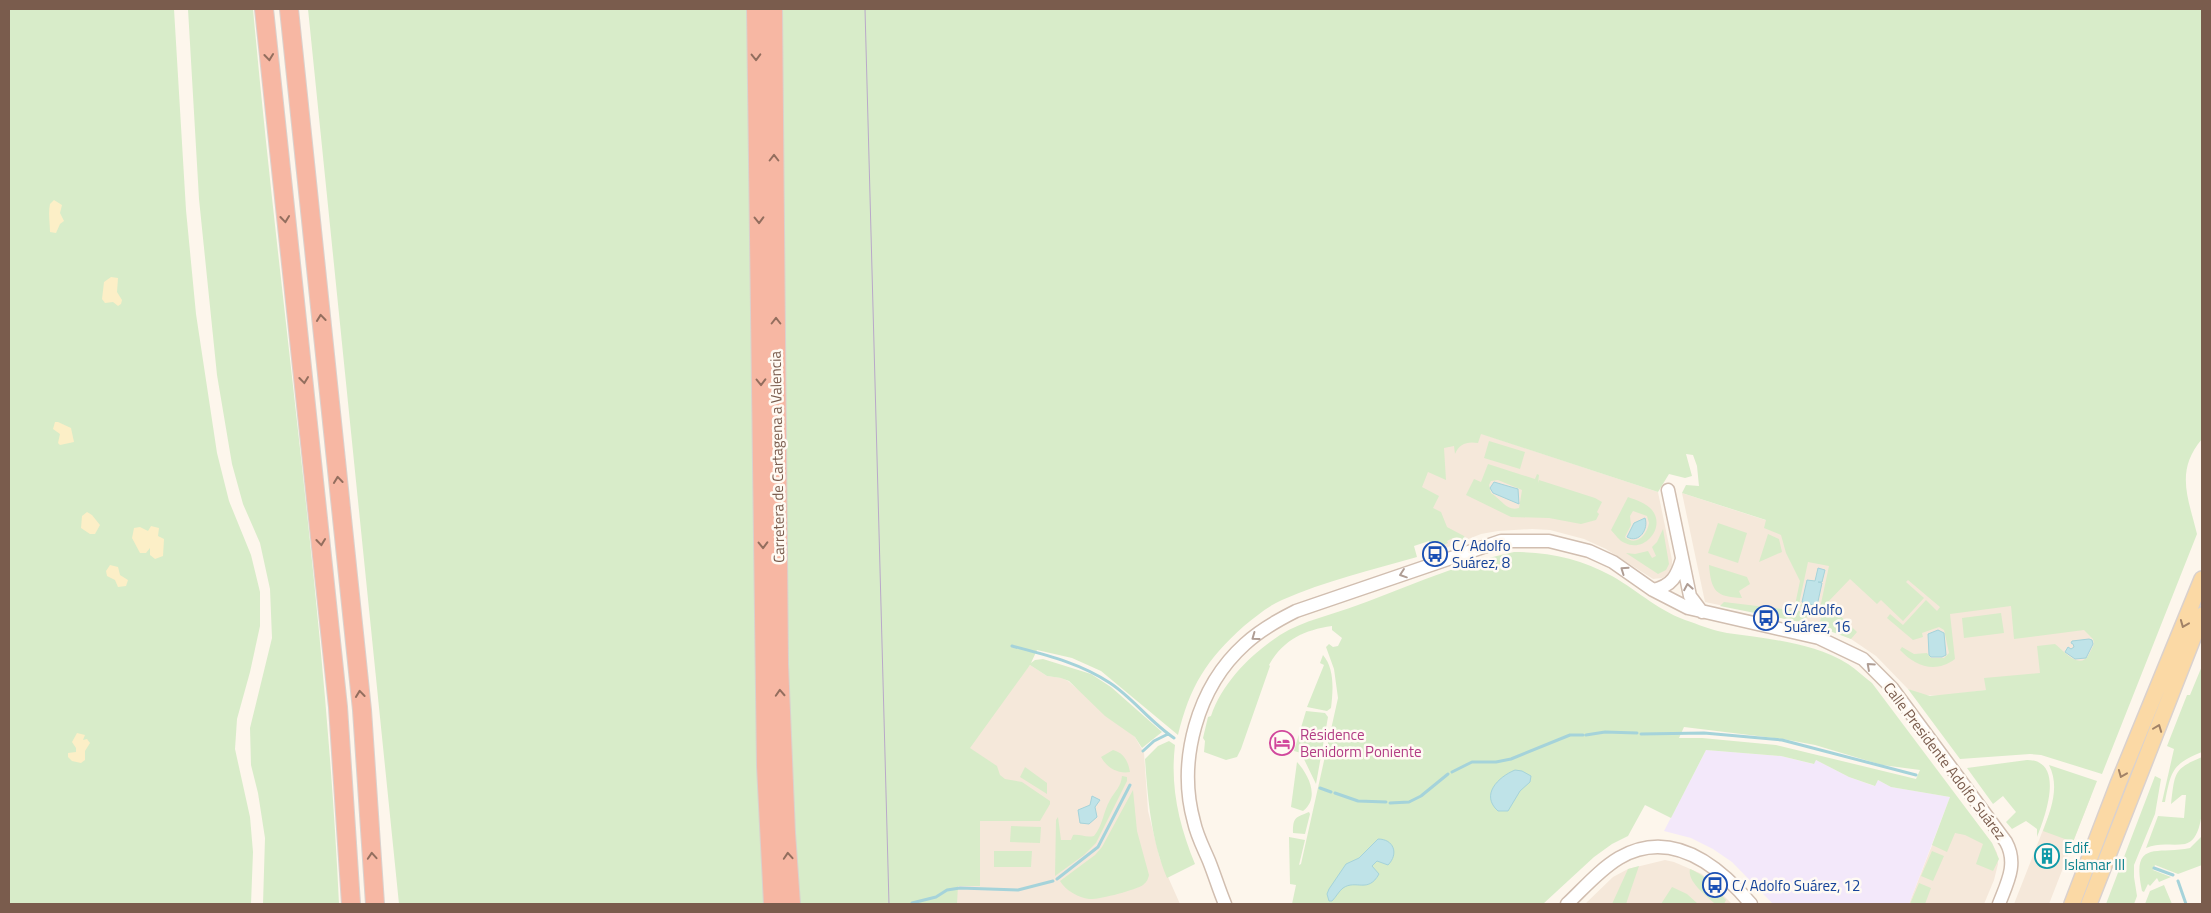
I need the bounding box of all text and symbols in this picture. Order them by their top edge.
one-way arrow [263,54,274,62]
one-way arrow [751,54,761,62]
one-way arrow [769,154,779,162]
one-way arrow [280,215,291,223]
one-way arrow [753,216,764,224]
one-way arrow [315,314,326,322]
one-way arrow [771,317,781,324]
street label: Carretera de Cartagena a Valencia [764,350,790,563]
one-way arrow [298,377,309,385]
one-way arrow [756,379,766,387]
one-way arrow [333,475,344,483]
place label: C/ Adolfo Suárez, 8 [1452,534,1511,574]
one-way arrow [315,538,326,546]
bus stop icon: C/ Adolfo Suárez, 8 [1422,541,1448,567]
one-way arrow [758,542,768,549]
one-way arrow [1620,567,1630,576]
one-way arrow [1399,568,1408,578]
one-way arrow [1684,583,1694,591]
place label: C/ Adolfo Suárez, 16 [1784,598,1851,638]
bus stop icon: C/ Adolfo Suárez, 16 [1753,605,1779,631]
one-way arrow [2179,619,2190,628]
one-way arrow [1251,631,1261,640]
one-way arrow [1866,663,1875,672]
street label: Calle Presidente Adolfo Suárez [1878,677,2012,845]
one-way arrow [355,689,366,697]
one-way arrow [775,689,786,697]
place label: Résidence Benidorm Poniente [1300,723,1422,763]
one-way arrow [2152,725,2162,733]
hotel icon: Résidence Benidorm Poniente [1269,730,1295,756]
one-way arrow [2117,769,2128,778]
place label: Edif. Islamar III [2064,836,2125,876]
building icon: Edif. Islamar III [2034,843,2060,869]
one-way arrow [367,851,378,859]
one-way arrow [782,851,793,859]
bus stop icon: C/ Adolfo Suárez, 12 [1702,872,1728,898]
place label: C/ Adolfo Suárez, 12 [1732,874,1860,897]

